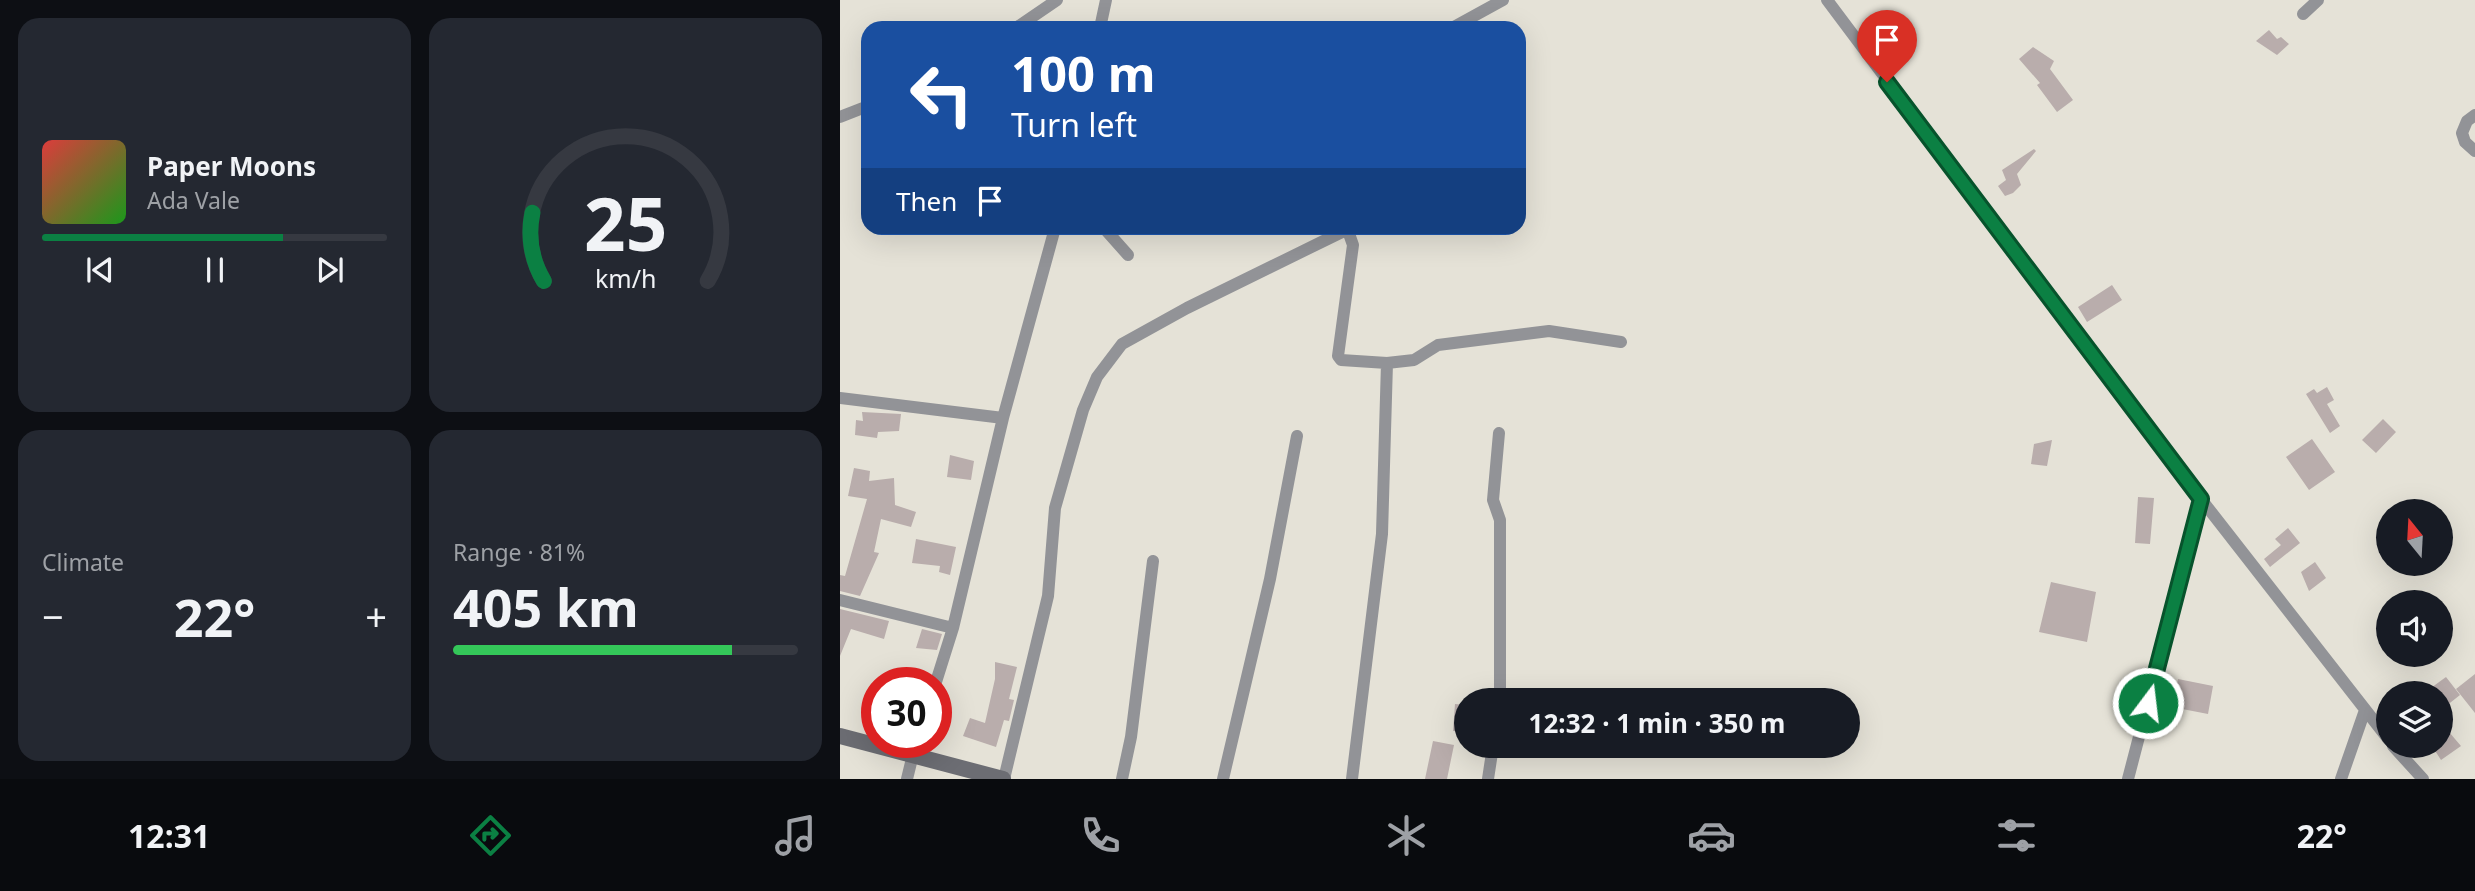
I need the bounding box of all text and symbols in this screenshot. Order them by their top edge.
pin [1857,10,1917,82]
icon: arrive [1868,21,1906,59]
text: 100 m [1011,40,1156,106]
icon: left [896,49,987,140]
text: Turn left [1011,103,1137,146]
text: Paper Moons [147,148,316,184]
text: 25 [584,173,667,272]
icon: arrive [971,182,1009,220]
text: Then [896,183,957,219]
text: Ada Vale [147,184,240,216]
icon: previous [81,251,119,289]
icon: pause [196,251,234,289]
icon: next [311,251,349,289]
text: km/h [595,261,656,295]
north arrow [2376,499,2454,576]
map controls [2376,499,2453,758]
text: Range · 81% [453,536,585,568]
text: Climate [42,546,124,578]
text: 405 km [453,571,639,642]
text: 22° [174,581,255,652]
text: − [42,590,64,642]
text: + [365,590,387,642]
button: sound [2376,590,2453,667]
position arrow [2111,666,2185,740]
speed limit sign: 30 [861,667,952,758]
button: layers [2376,681,2453,758]
text: 12:32 · 1 min · 350 m [1529,705,1785,741]
icon: directions [466,811,515,860]
icon: music [771,811,820,860]
icon: phone [1076,811,1125,860]
icon: climate [1382,811,1431,860]
icon: car [1687,811,1736,860]
icon: filters [1992,811,2041,860]
text: 12:31 [128,814,210,857]
text: 22° [2297,814,2347,857]

